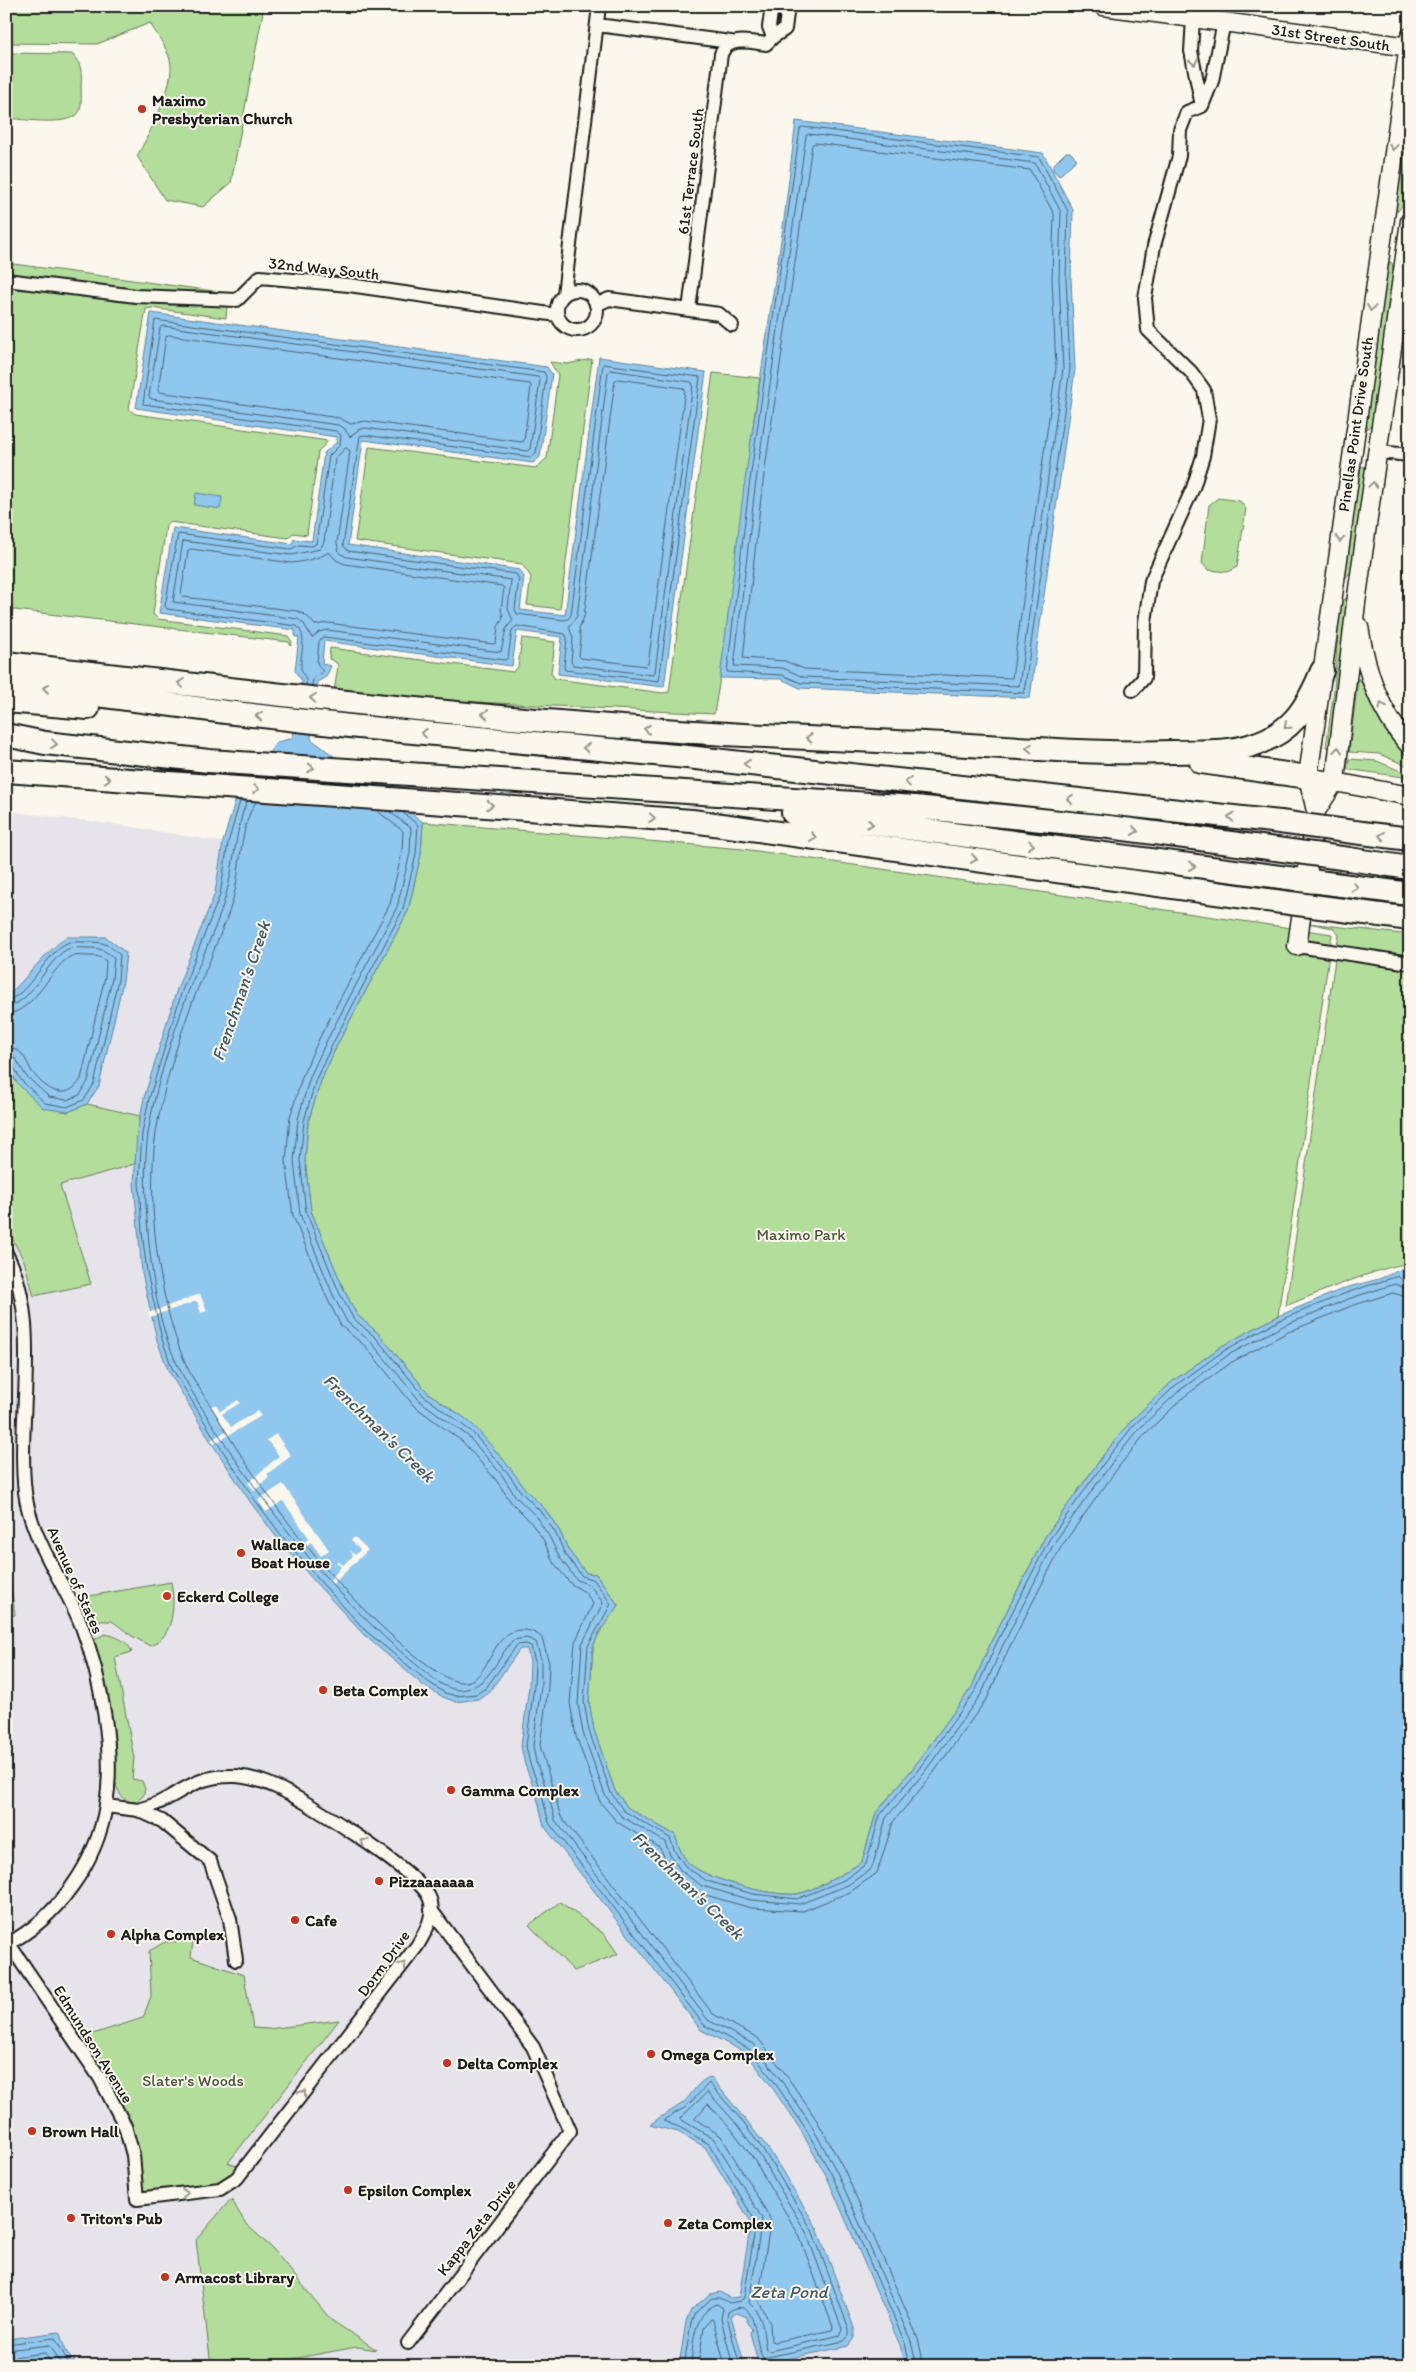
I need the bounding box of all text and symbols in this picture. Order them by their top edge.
street label: 31st Street South [1270,20,1392,55]
one-way arrow [1188,58,1198,67]
place label: Maximo Presbyterian Church [152,91,293,129]
marker: Maximo Presbyterian Church [136,103,148,115]
street label: 61st Terrace South [673,106,708,235]
one-way arrow [1388,144,1399,152]
street label: 32nd Way South [268,253,380,284]
one-way arrow [1366,305,1377,313]
street label: Pinellas Point Drive South [1334,335,1377,513]
one-way arrow [1367,481,1378,489]
one-way arrow [1335,535,1346,543]
one-way arrow [176,678,184,689]
one-way arrow [42,683,50,694]
one-way arrow [308,693,316,704]
one-way arrow [1378,703,1388,712]
one-way arrow [481,709,489,720]
one-way arrow [255,711,263,722]
one-way arrow [1283,720,1292,729]
one-way arrow [643,724,651,735]
one-way arrow [420,728,428,739]
one-way arrow [805,732,813,743]
one-way arrow [50,739,58,749]
one-way arrow [582,743,590,754]
one-way arrow [1025,743,1033,754]
one-way arrow [1333,746,1343,754]
one-way arrow [742,759,750,770]
one-way arrow [307,762,315,773]
one-way arrow [103,774,111,785]
one-way arrow [904,777,912,788]
one-way arrow [253,783,261,794]
one-way arrow [1066,794,1074,805]
one-way arrow [486,800,494,811]
one-way arrow [648,812,656,823]
one-way arrow [1227,812,1235,823]
one-way arrow [866,818,874,829]
one-way arrow [1131,825,1139,836]
one-way arrow [810,831,818,842]
one-way arrow [1378,831,1386,842]
one-way arrow [1027,839,1035,850]
one-way arrow [970,853,978,864]
one-way arrow [1188,860,1197,870]
one-way arrow [1351,881,1359,891]
water label: Frenchman's Creek [207,917,276,1064]
park label: Maximo Park [756,1225,846,1244]
water label: Frenchman's Creek [319,1369,440,1488]
street label: Avenue of States [43,1524,108,1637]
place label: Wallace Boat House [251,1535,330,1572]
marker: Wallace Boat House [235,1547,247,1559]
place label: Eckerd College [177,1587,279,1607]
marker: Eckerd College [161,1590,173,1602]
place label: Beta Complex [333,1681,428,1701]
marker: Beta Complex [317,1684,329,1696]
place label: Gamma Complex [461,1781,580,1801]
marker: Gamma Complex [445,1784,457,1796]
water label: Frenchman's Creek [628,1826,749,1945]
one-way arrow [361,1839,370,1848]
place label: Pizzaaaaaaa [389,1872,474,1891]
marker: Pizzaaaaaaa [373,1875,385,1887]
place label: Cafe [305,1911,338,1930]
marker: Cafe [289,1914,301,1926]
place label: Alpha Complex [120,1925,225,1945]
street label: Dorm Drive [353,1926,414,2000]
marker: Alpha Complex [105,1928,117,1940]
one-way arrow [397,1962,405,1971]
street label: Edmundson Avenue [50,1982,137,2107]
place label: Omega Complex [661,2045,775,2065]
marker: Omega Complex [645,2048,657,2060]
place label: Delta Complex [457,2054,559,2074]
marker: Delta Complex [441,2057,453,2069]
park label: Slater's Woods [142,2071,244,2090]
one-way arrow [297,2090,305,2099]
place label: Brown Hall [42,2122,119,2141]
marker: Brown Hall [26,2125,38,2137]
street label: Kappa Zeta Drive [433,2175,520,2279]
place label: Epsilon Complex [358,2181,472,2201]
marker: Epsilon Complex [342,2184,354,2196]
one-way arrow [182,2188,190,2199]
place label: Triton's Pub [80,2209,163,2228]
marker: Triton's Pub [65,2212,77,2224]
place label: Zeta Complex [678,2214,772,2234]
marker: Zeta Complex [662,2217,674,2229]
place label: Armacost Library [174,2268,294,2288]
marker: Armacost Library [159,2271,171,2283]
water label: Zeta Pond [750,2281,830,2303]

